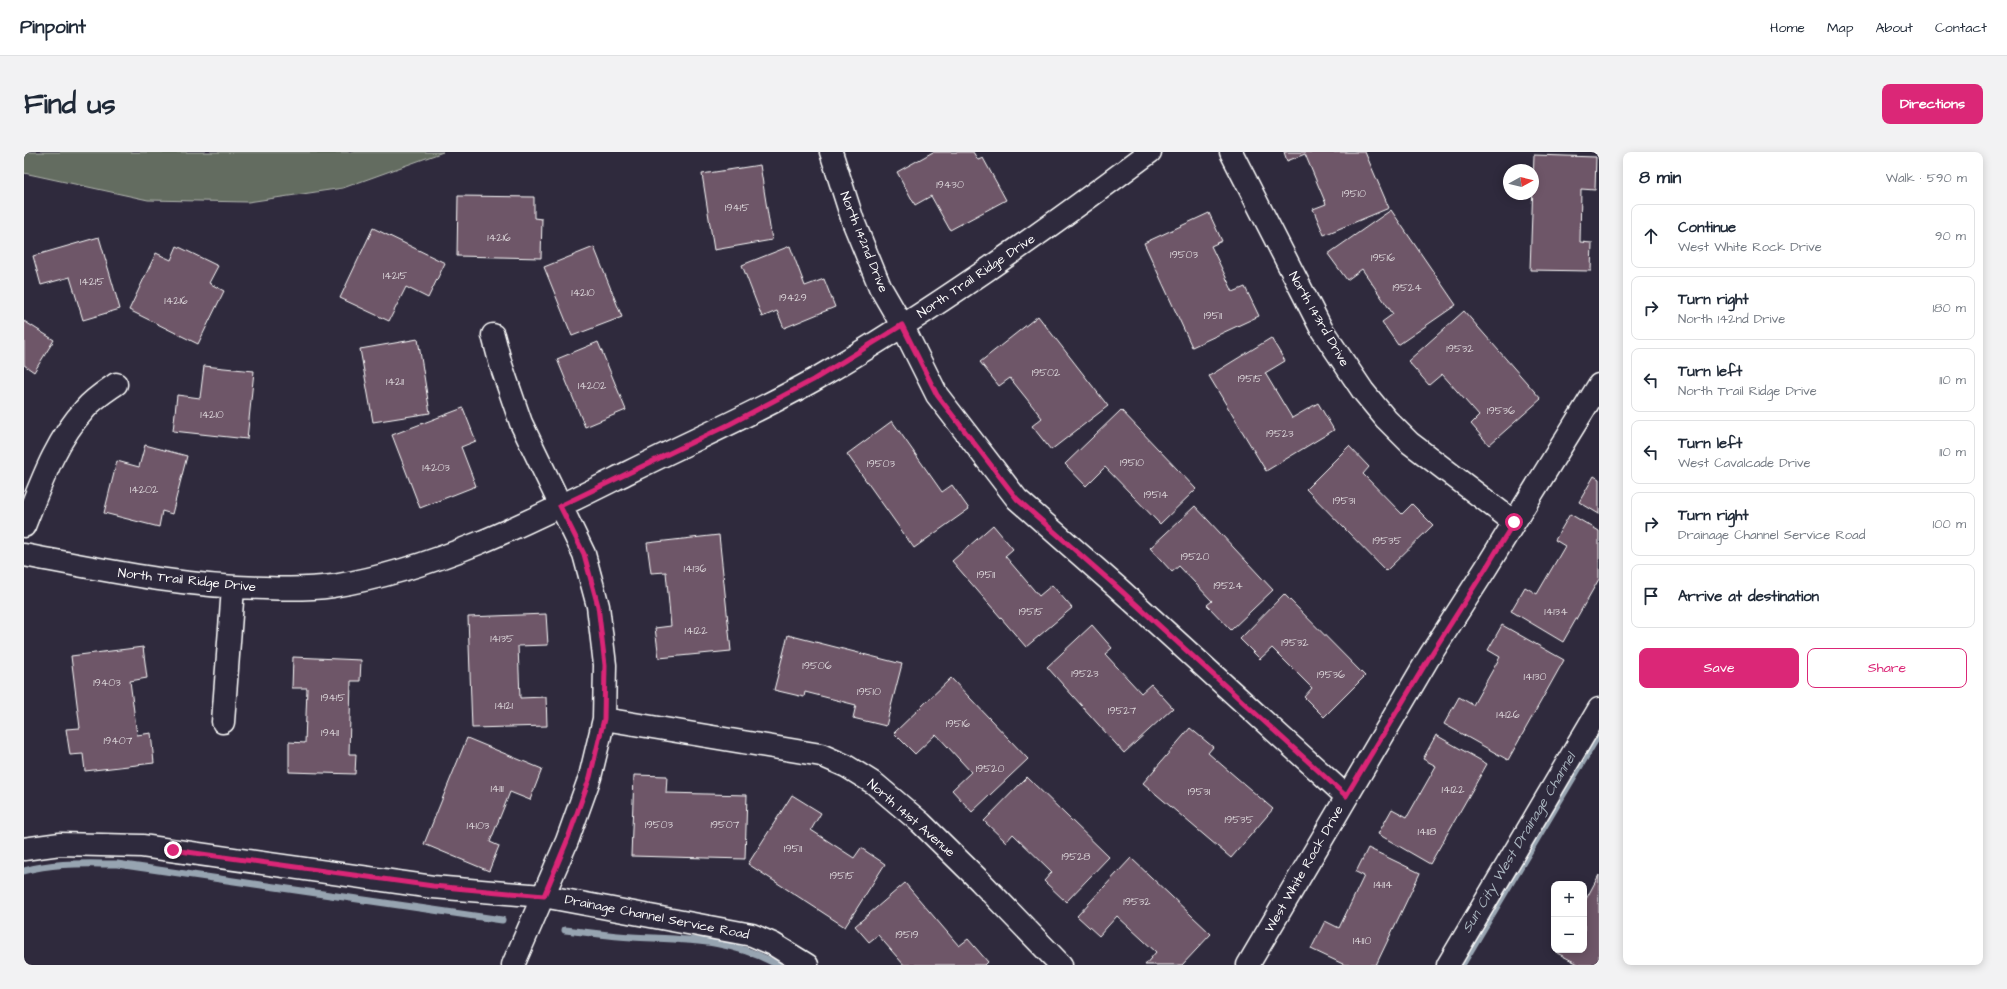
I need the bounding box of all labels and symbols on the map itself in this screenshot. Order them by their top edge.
north arrow [1503,164,1539,200]
house number: 19430 [936,177,964,192]
house number: 19510 [1342,186,1366,201]
street label: North 142nd Drive [836,189,892,295]
house number: 19415 [725,200,749,215]
house number: 14216 [487,230,511,245]
street label: North Trail Ridge Drive [913,230,1039,323]
house number: 19503 [1170,247,1198,262]
house number: 19516 [1371,250,1395,265]
house number: 14215 [383,268,407,283]
street label: North 143rd Drive [1284,268,1354,370]
house number: 14215 [80,274,104,289]
house number: 19524 [1392,280,1422,295]
house number: 14210 [571,285,595,300]
house number: 19429 [779,290,807,305]
house number: 14216 [164,293,188,308]
house number: 19511 [1204,308,1223,323]
house number: 19532 [1446,341,1474,356]
house number: 19502 [1032,365,1061,380]
house number: 19515 [1238,371,1263,386]
house number: 14211 [386,374,405,389]
house number: 14202 [578,378,607,393]
house number: 19536 [1487,403,1515,418]
house number: 14210 [200,407,224,422]
house number: 19523 [1266,426,1294,441]
house number: 19510 [1120,455,1144,470]
house number: 19503 [867,456,895,471]
house number: 14203 [422,460,450,475]
house number: 14202 [130,482,159,497]
house number: 19514 [1144,487,1169,502]
house number: 19531 [1333,493,1356,508]
route start [1505,513,1523,531]
house number: 19535 [1373,533,1402,548]
house number: 19520 [1181,549,1209,564]
house number: 14136 [684,561,707,576]
street label: North Trail Ridge Drive [117,564,257,597]
house number: 19511 [977,567,996,582]
house number: 19524 [1213,578,1243,593]
house number: 19515 [1019,604,1044,619]
house number: 14134 [1544,604,1568,619]
house number: 14122 [685,623,708,638]
house number: 14135 [490,631,514,646]
house number: 19532 [1281,635,1309,650]
house number: 19506 [802,658,832,673]
house number: 19523 [1071,666,1099,681]
house number: 19536 [1317,667,1345,682]
house number: 14130 [1524,669,1546,684]
house number: 19403 [93,675,121,690]
house number: 19510 [857,684,881,699]
house number: 19415 [321,690,345,705]
house number: 14121 [495,698,514,713]
house number: 19527 [1108,703,1136,718]
house number: 14126 [1496,707,1520,722]
house number: 19516 [946,716,970,731]
house number: 19411 [321,725,340,740]
house number: 19407 [104,733,133,748]
water label: Sun City West Drainage Channel [1457,748,1582,937]
house number: 19520 [976,761,1004,776]
street label: North 141st Avenue [863,775,959,861]
house number: 14111 [490,781,504,796]
house number: 14122 [1442,782,1465,797]
house number: 19531 [1188,784,1211,799]
street label: West White Rock Drive [1260,802,1348,936]
house number: 19535 [1225,812,1254,827]
house number: 19503 [645,817,673,832]
house number: 19507 [710,817,740,832]
house number: 14103 [467,818,490,833]
house number: 14118 [1418,824,1436,839]
route end [164,841,182,859]
house number: 19511 [784,841,803,856]
house number: 19528 [1062,849,1090,864]
house number: 19515 [830,868,855,883]
house number: 14114 [1373,877,1393,892]
street label: Drainage Channel Service Road [563,890,751,945]
house number: 19532 [1123,894,1151,909]
house number: 19519 [895,927,919,942]
house number: 14110 [1353,933,1371,948]

